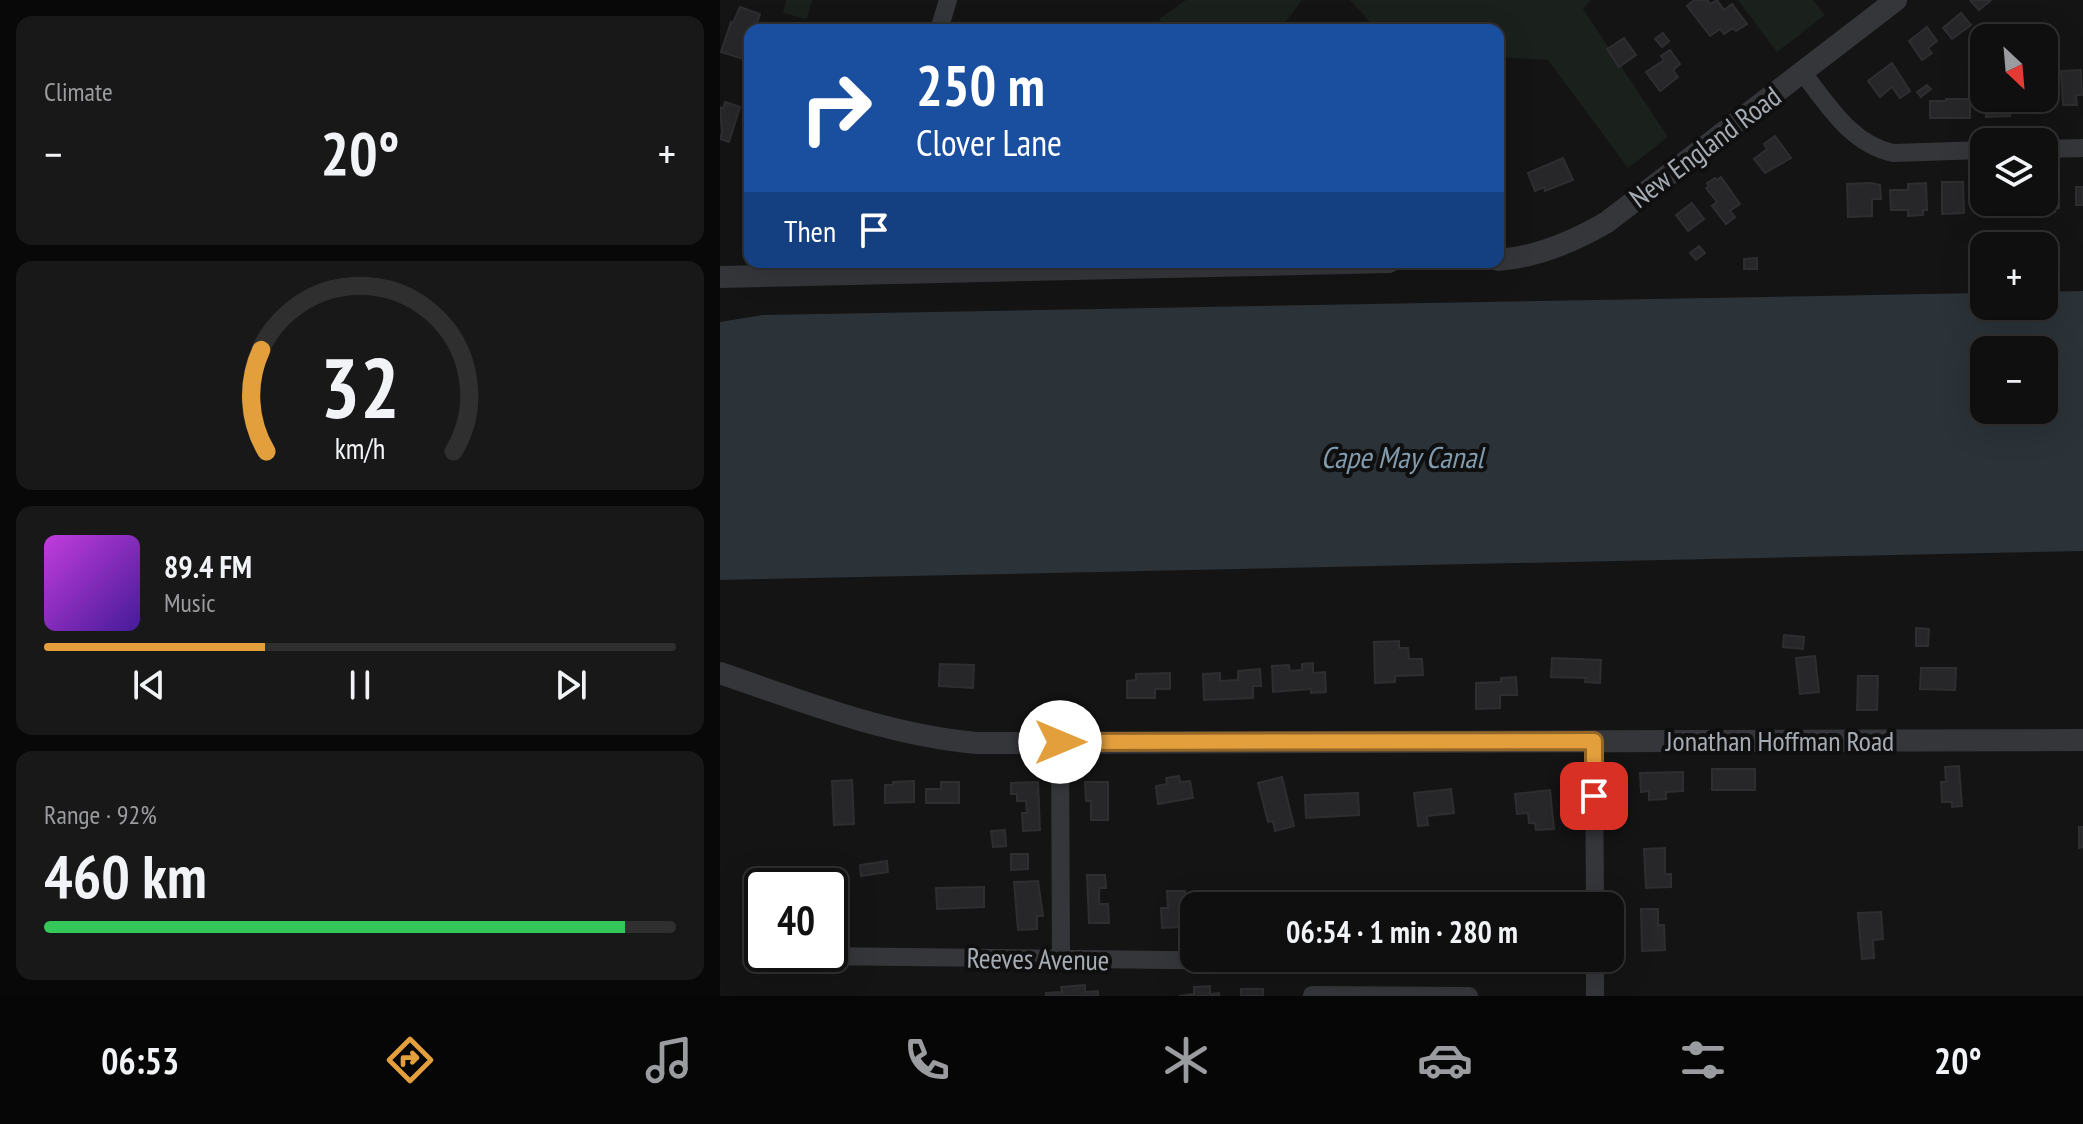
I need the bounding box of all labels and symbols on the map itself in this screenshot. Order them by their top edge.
north arrow [1970,24,2058,112]
street label: New England Road [1621,77,1788,216]
water label: Cape May Canal [1321,437,1486,476]
position arrow [1018,700,1102,784]
street label: Jonathan Hoffman Road [1665,722,1894,759]
pin [1560,762,1628,830]
speed limit sign: 40 [744,868,848,972]
street label: Reeves Avenue [966,939,1110,978]

